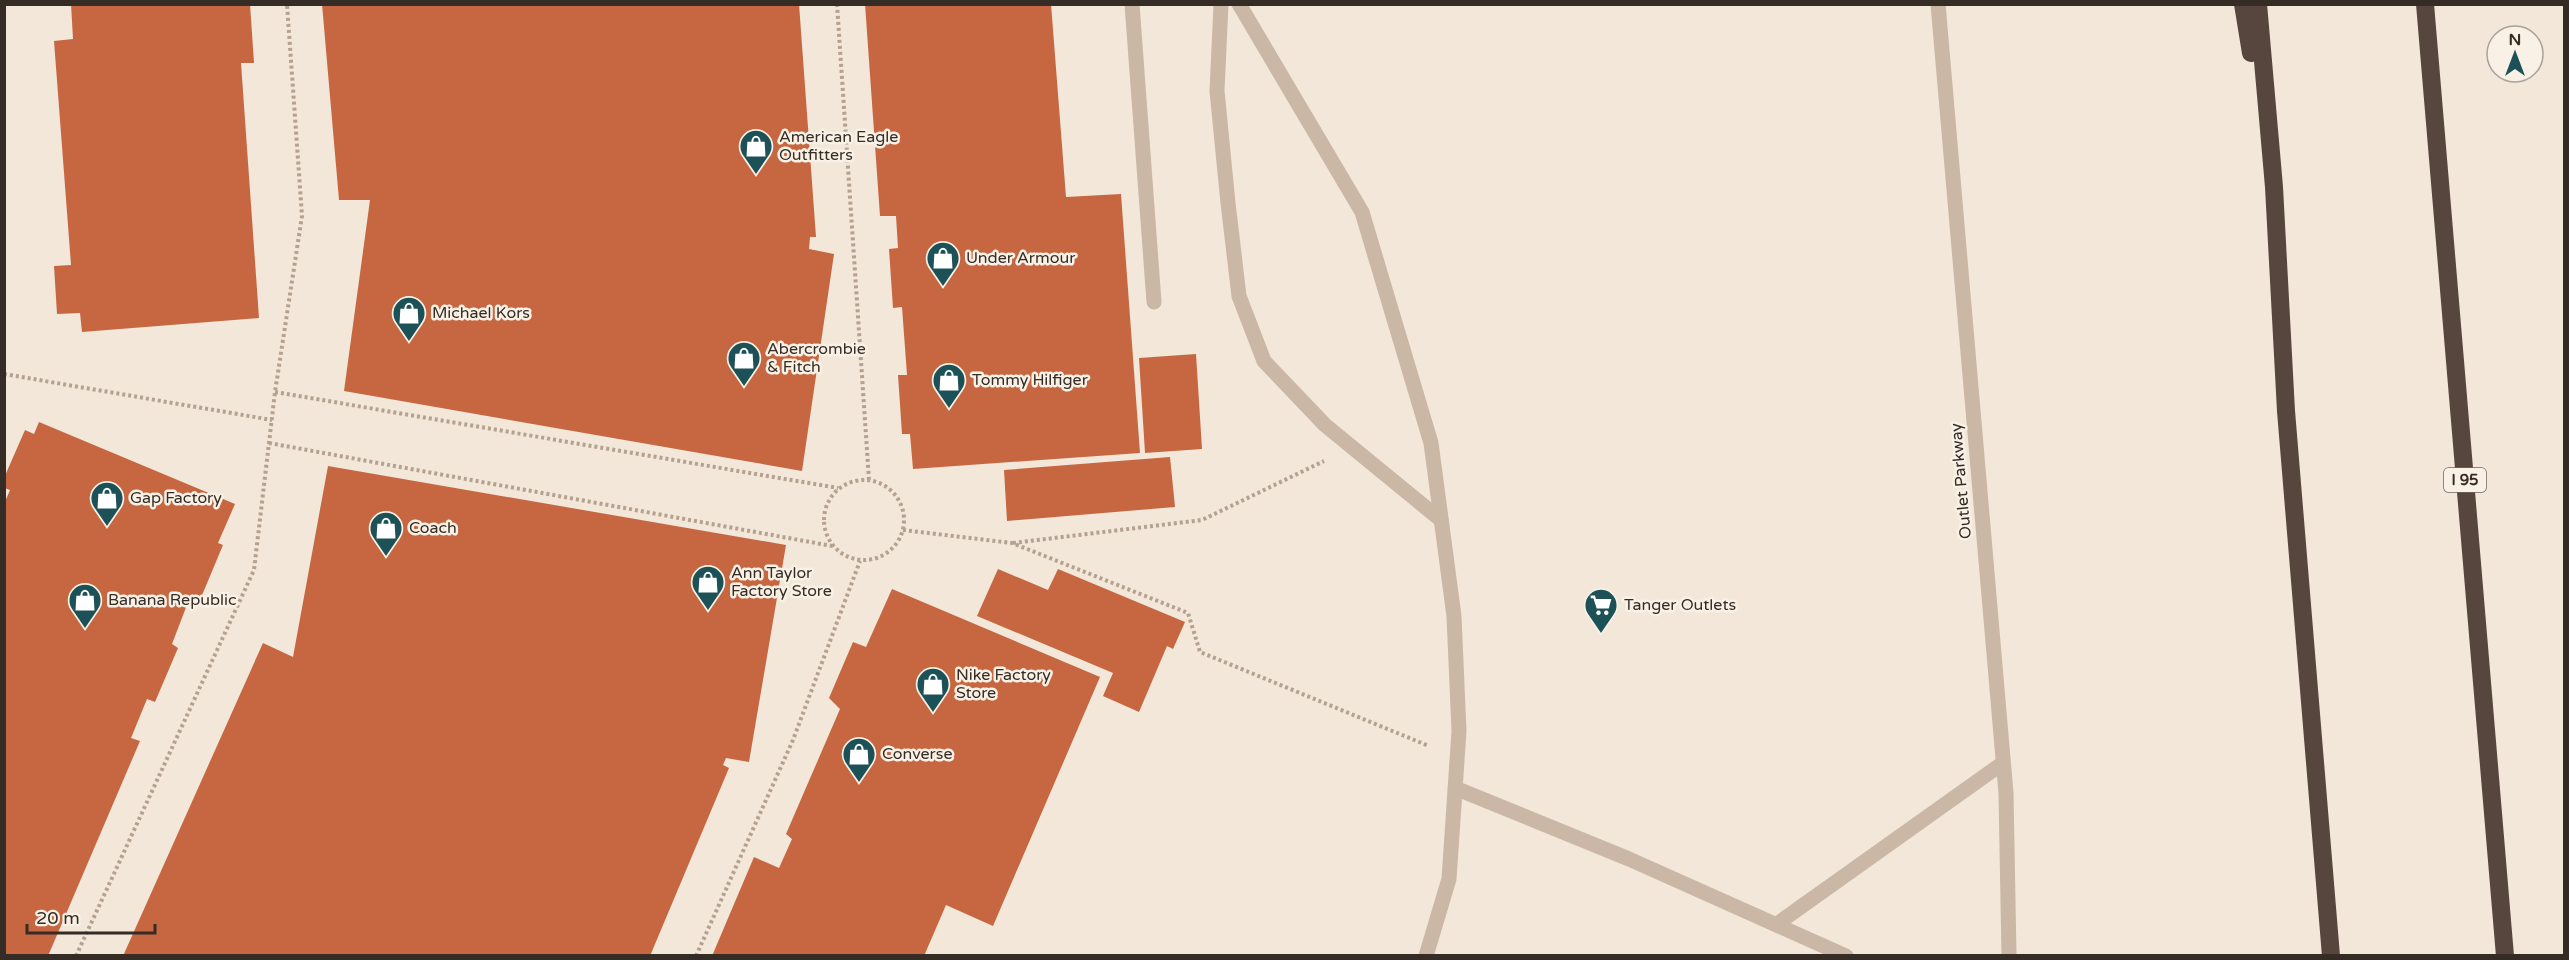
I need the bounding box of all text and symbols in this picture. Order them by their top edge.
north arrow [2485,24,2545,84]
text: N [2509,30,2521,50]
place label: American Eagle Outfitters [779,127,898,165]
shop icon: American Eagle Outfitters [738,128,774,175]
shop icon: Under Armour [925,240,961,287]
place label: Under Armour [966,248,1076,268]
shop icon: Michael Kors [391,295,427,342]
place label: Michael Kors [432,303,530,323]
place label: Abercrombie & Fitch [767,339,866,377]
shop icon: Abercrombie & Fitch [726,340,762,387]
shop icon: Tommy Hilfiger [931,362,967,409]
place label: Tommy Hilfiger [972,370,1089,390]
street label: Outlet Parkway [1946,422,1976,540]
road number: I 95 [2444,468,2486,492]
shop icon: Gap Factory [89,480,125,527]
place label: Gap Factory [130,488,222,508]
shop icon: Coach [368,510,404,557]
place label: Coach [409,518,457,538]
place label: Ann Taylor Factory Store [731,563,832,601]
shop icon: Ann Taylor Factory Store [690,564,726,611]
shop icon: Banana Republic [67,582,103,629]
supermarket icon: Tanger Outlets [1583,587,1619,634]
place label: Banana Republic [108,590,237,610]
place label: Tanger Outlets [1624,595,1736,615]
place label: Nike Factory Store [956,665,1051,703]
shop icon: Nike Factory Store [915,666,951,713]
shop icon: Converse [841,736,877,783]
place label: Converse [882,744,952,764]
scale bar [27,897,154,935]
text: 20 m [36,907,80,929]

